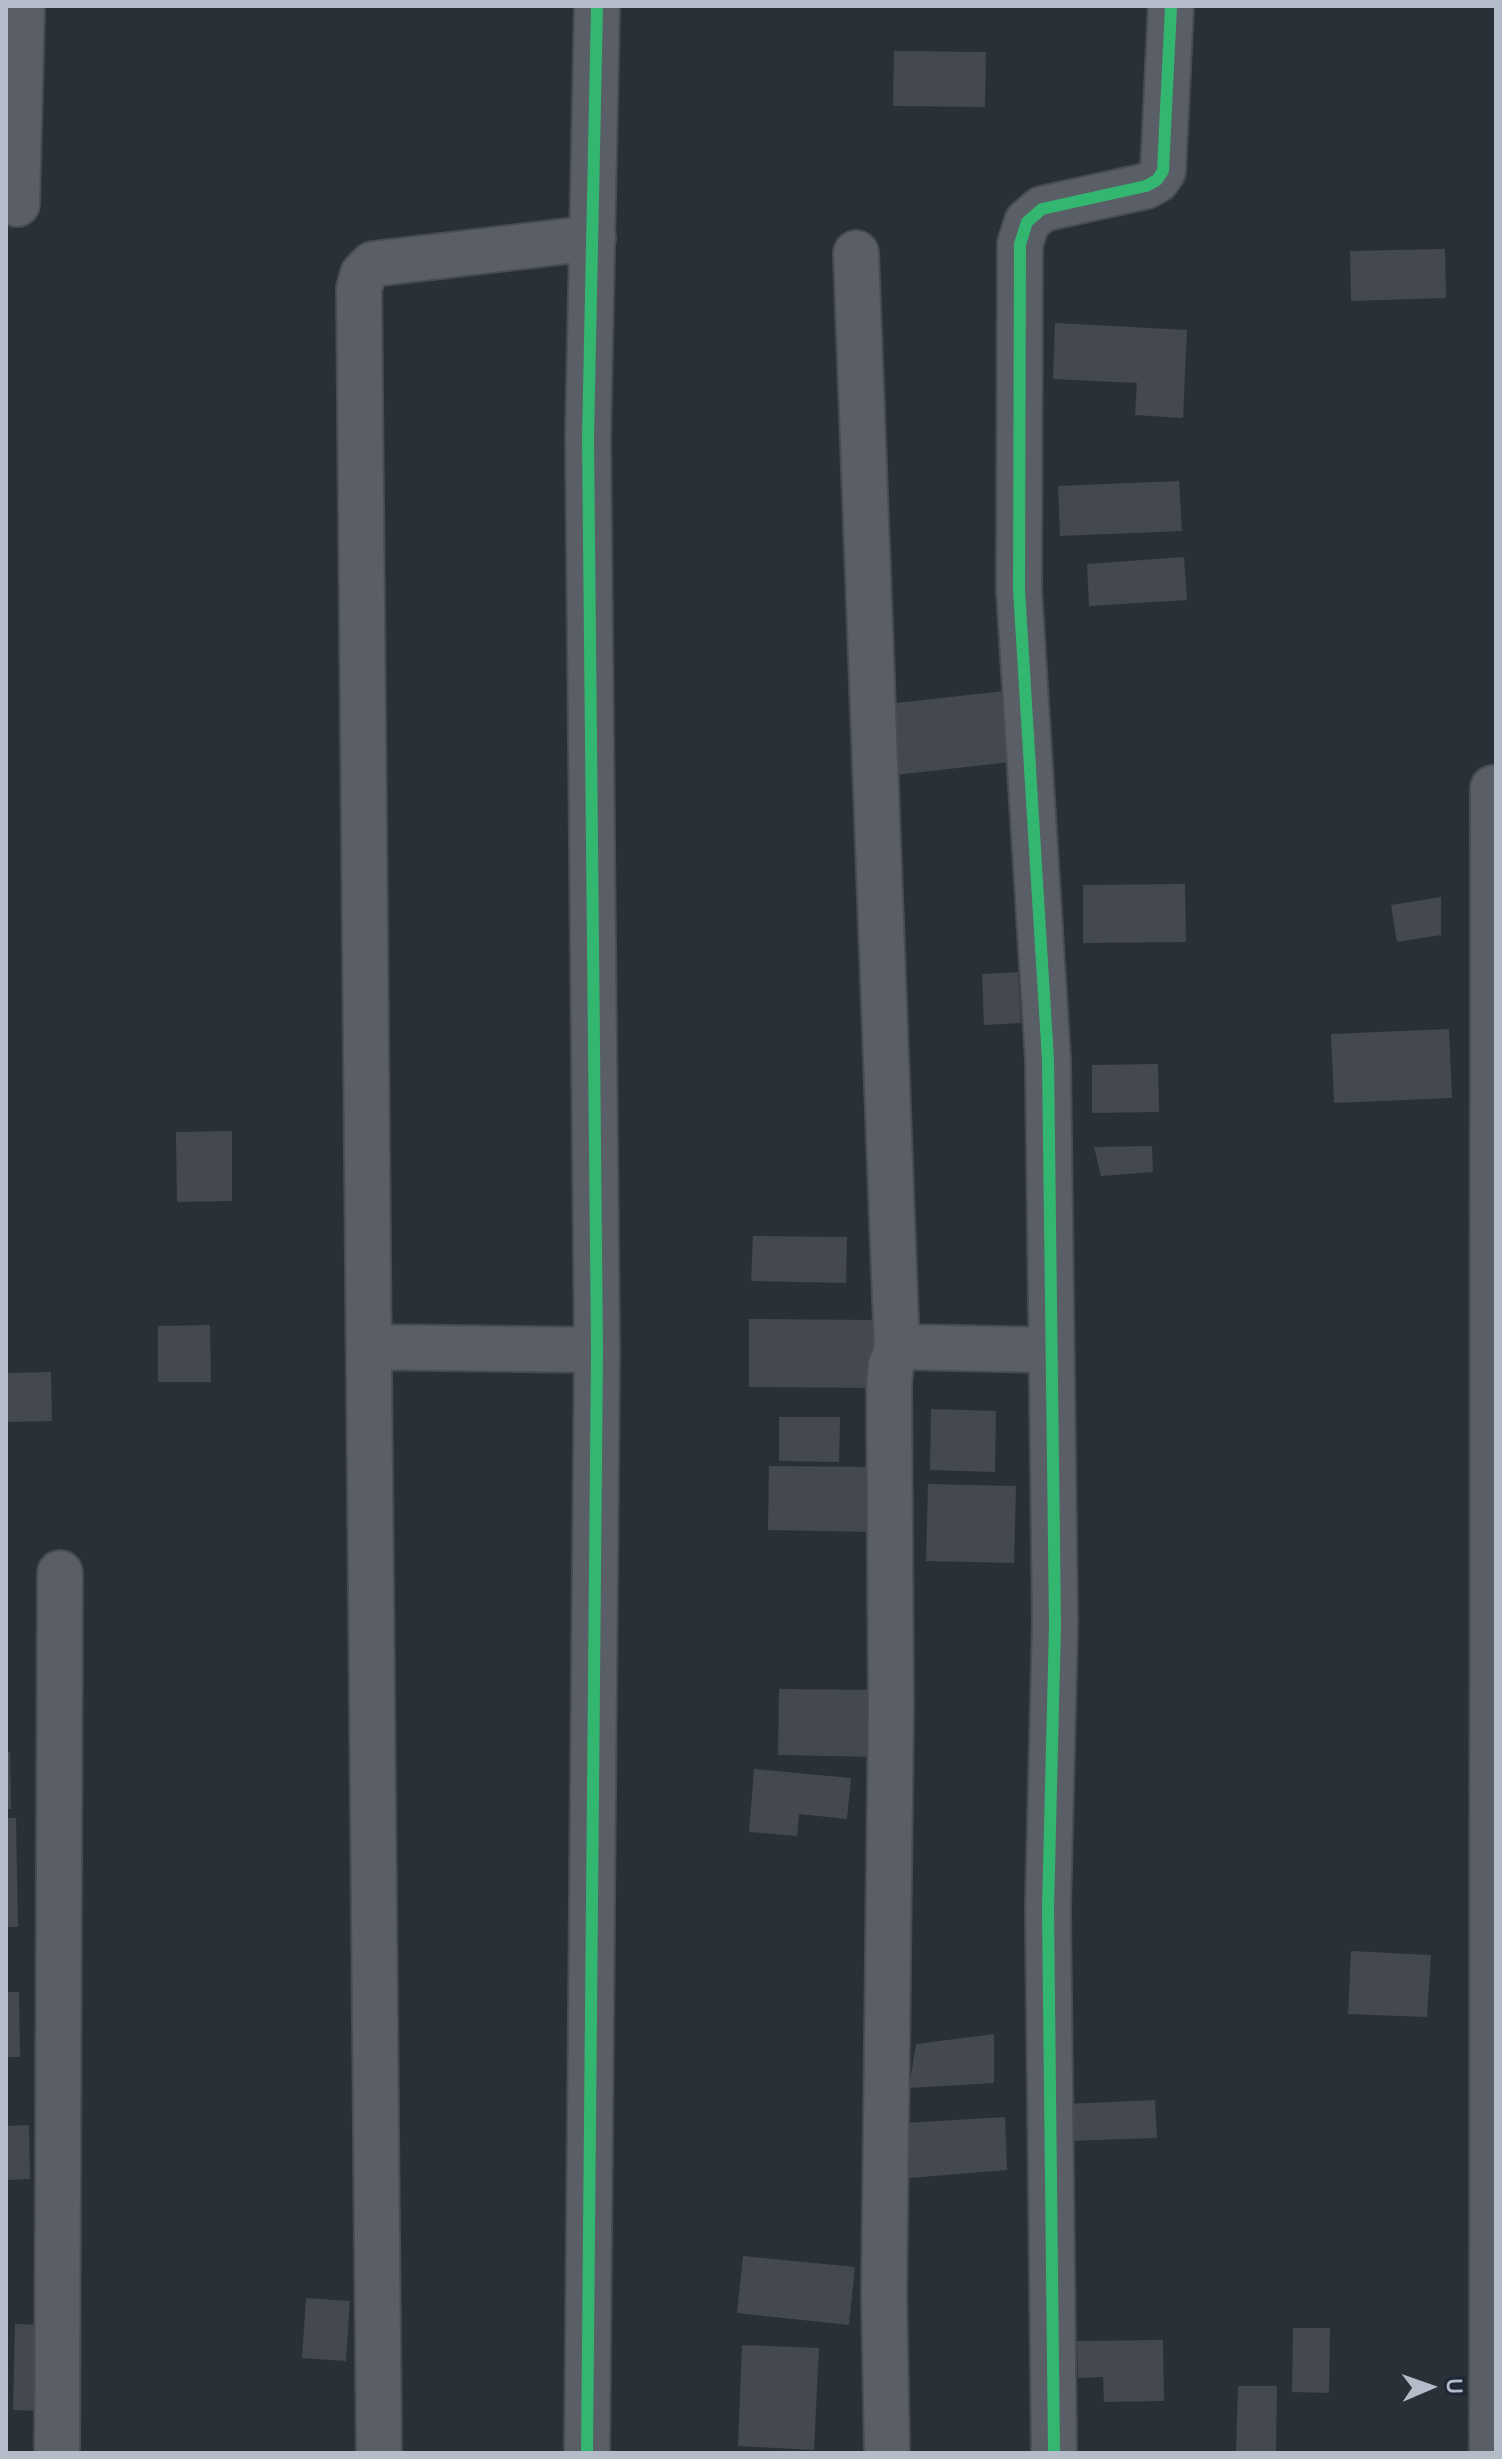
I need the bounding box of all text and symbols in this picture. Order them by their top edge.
north arrow [1390,2347,1470,2427]
text: U [1441,2378,1468,2395]

